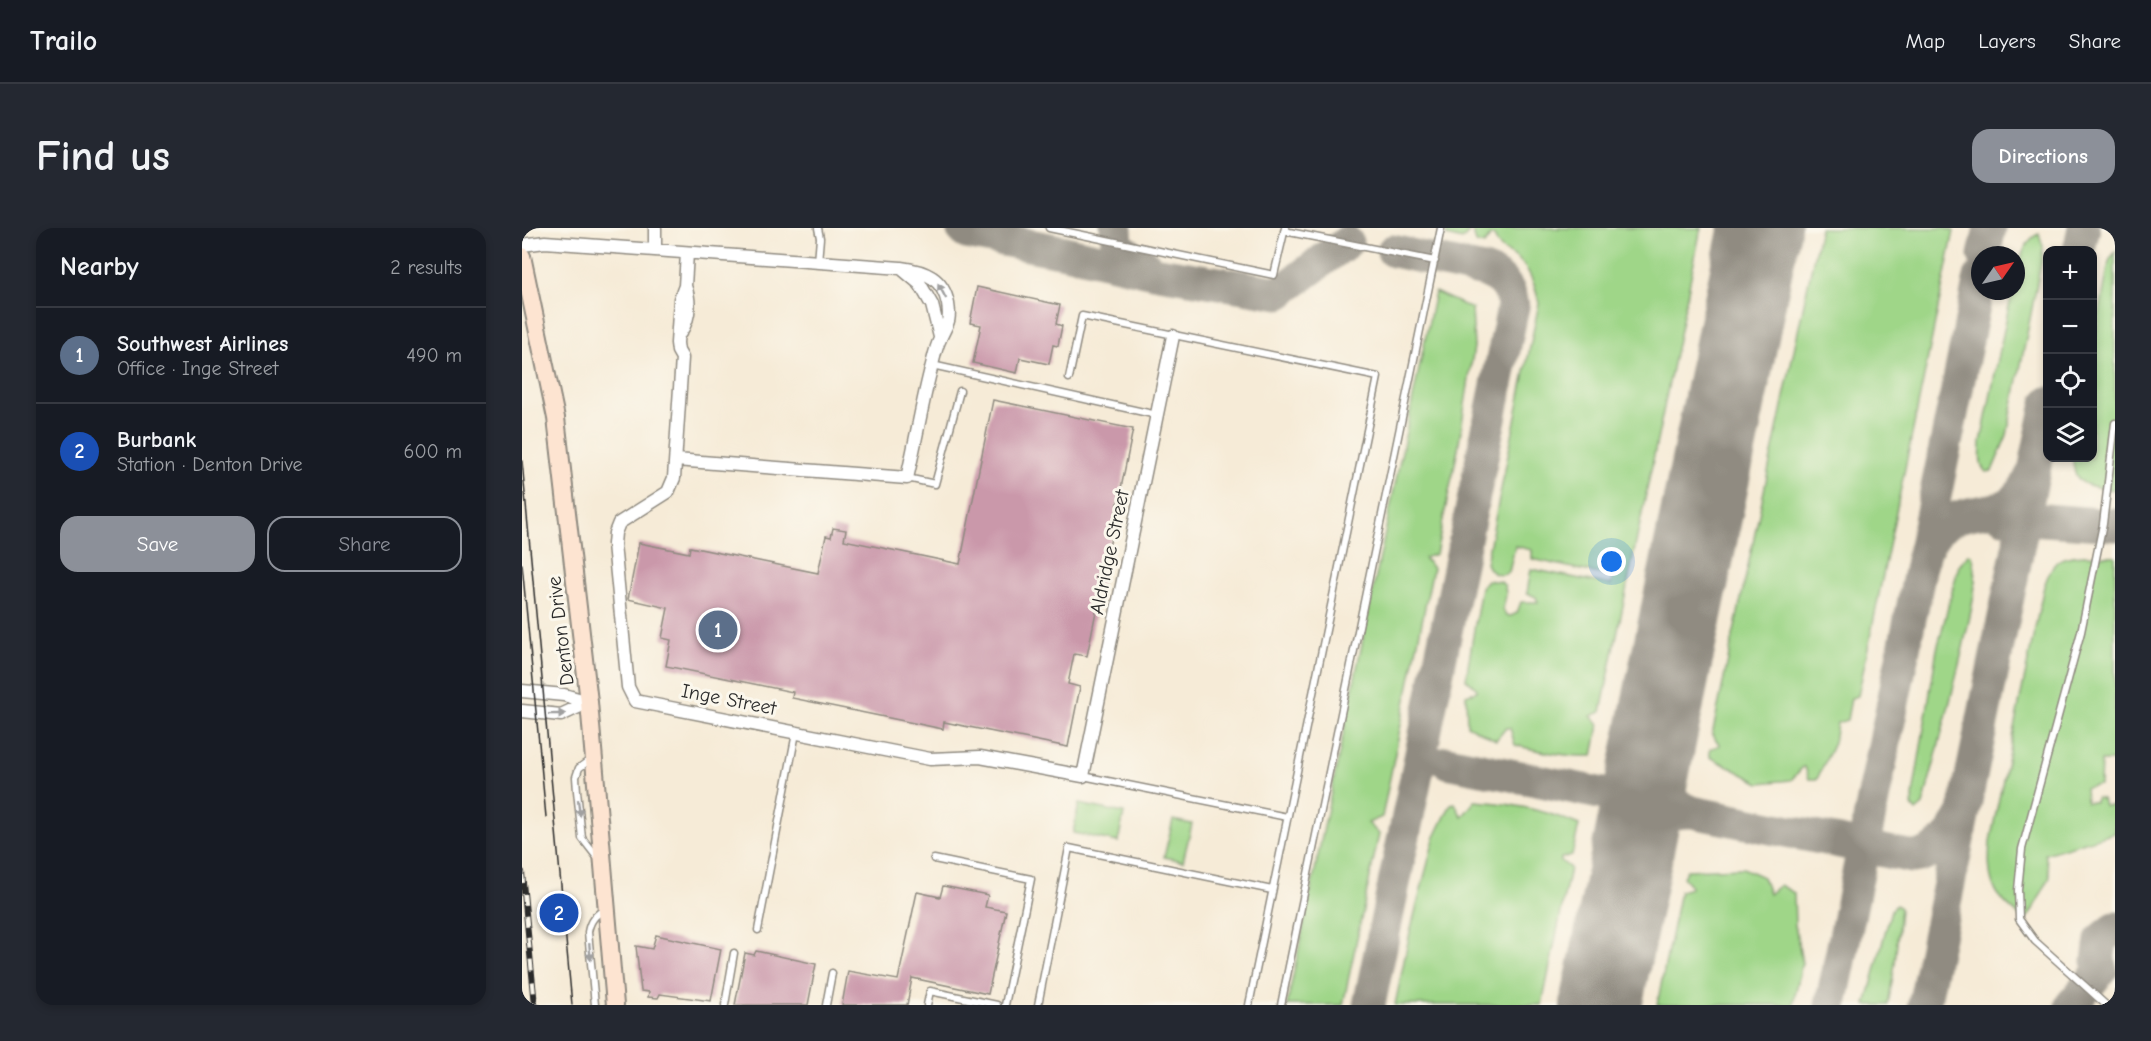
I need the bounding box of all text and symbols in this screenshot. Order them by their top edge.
text: Trailo [30,25,97,57]
text: Map [1906,29,1945,53]
text: Layers [1978,29,2036,53]
text: Share [2069,29,2121,53]
button: Directions [1972,129,2115,183]
text: Find us [36,132,170,181]
north arrow [1971,246,2025,300]
map controls [2043,246,2097,462]
button: + [2043,246,2097,300]
text: Nearby [60,252,139,282]
text: 2 results [390,256,462,279]
one-way arrow [937,283,947,300]
button: − [2043,300,2097,354]
text: Southwest Airlines [117,331,288,357]
text: 1 [76,344,83,367]
text: 490 m [406,344,462,367]
button: locate [2043,354,2097,408]
text: Office · Inge Street [117,357,278,380]
button: layers [2043,408,2097,462]
text: Burbank [117,427,196,453]
text: 2 [75,440,84,463]
text: 600 m [404,440,462,463]
text: Station · Denton Drive [117,453,302,476]
street label: Aldridge Street [1085,486,1134,617]
button: Save [60,516,255,572]
button: Share [267,516,462,572]
your location [1597,547,1626,576]
street label: Denton Drive [542,575,579,687]
pin: 1 [698,608,738,652]
street label: Inge Street [679,679,780,720]
one-way arrow [547,709,566,719]
one-way arrow [574,798,583,817]
pin: 2 [540,890,579,936]
one-way arrow [585,942,595,961]

